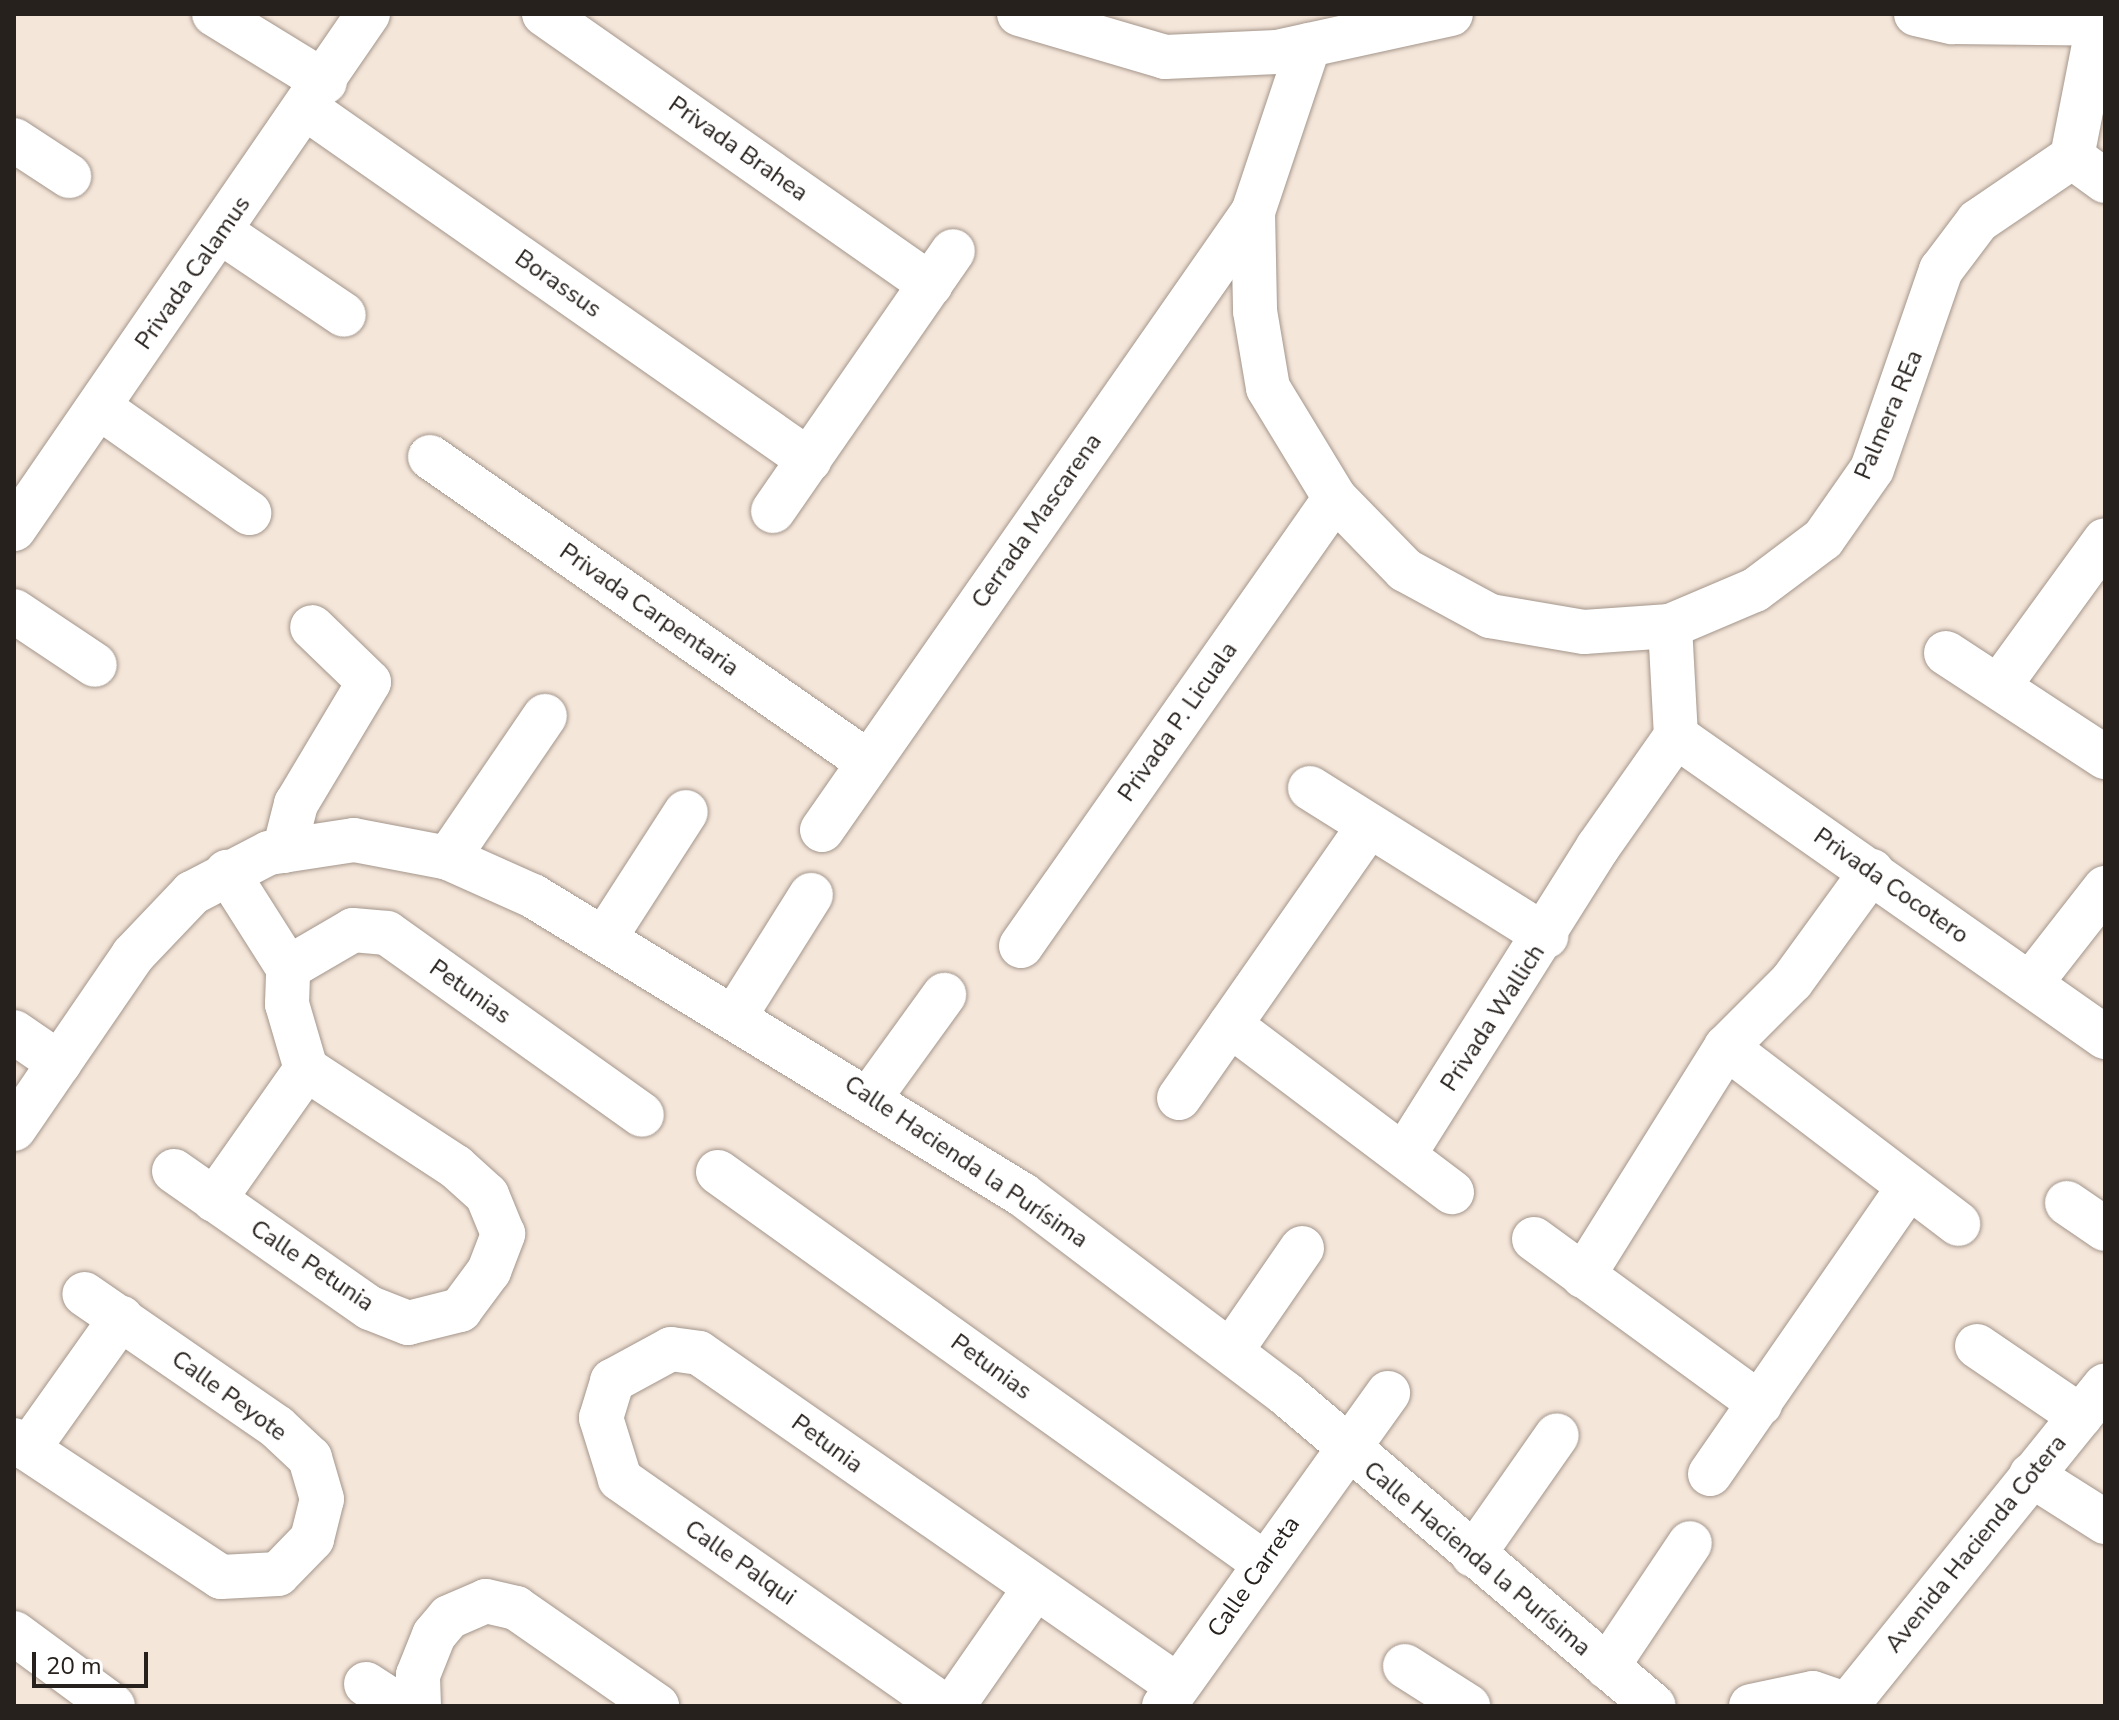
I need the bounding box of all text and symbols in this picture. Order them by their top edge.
street label: Privada Brahea [663,90,813,208]
street label: Privada Calamus [129,191,257,355]
street label: Borassus [509,244,607,324]
street label: Palmera REa [1849,346,1929,484]
street label: Cerrada Mascarena [966,428,1108,614]
street label: Privada Carpentaria [554,537,744,683]
street label: Privada P. Licuala [1112,637,1244,807]
street label: Privada Cocotero [1808,822,1974,950]
street label: Privada Wallich [1435,939,1551,1097]
street label: Petunias [424,954,516,1030]
street label: Calle Hacienda la Purísima [839,1070,1093,1254]
street label: Calle Petunia [245,1214,379,1318]
street label: Petunias [945,1328,1037,1406]
street label: Calle Peyote [166,1345,292,1447]
street label: Petunia [786,1408,868,1480]
street label: Avenida Hacienda Cotera [1879,1429,2073,1659]
street label: Calle Hacienda la Purísima [1358,1456,1596,1662]
street label: Calle Carreta [1202,1511,1306,1643]
street label: Calle Palqui [679,1514,801,1612]
scale bar [36,1636,152,1686]
text: 20 m [46,1650,102,1682]

